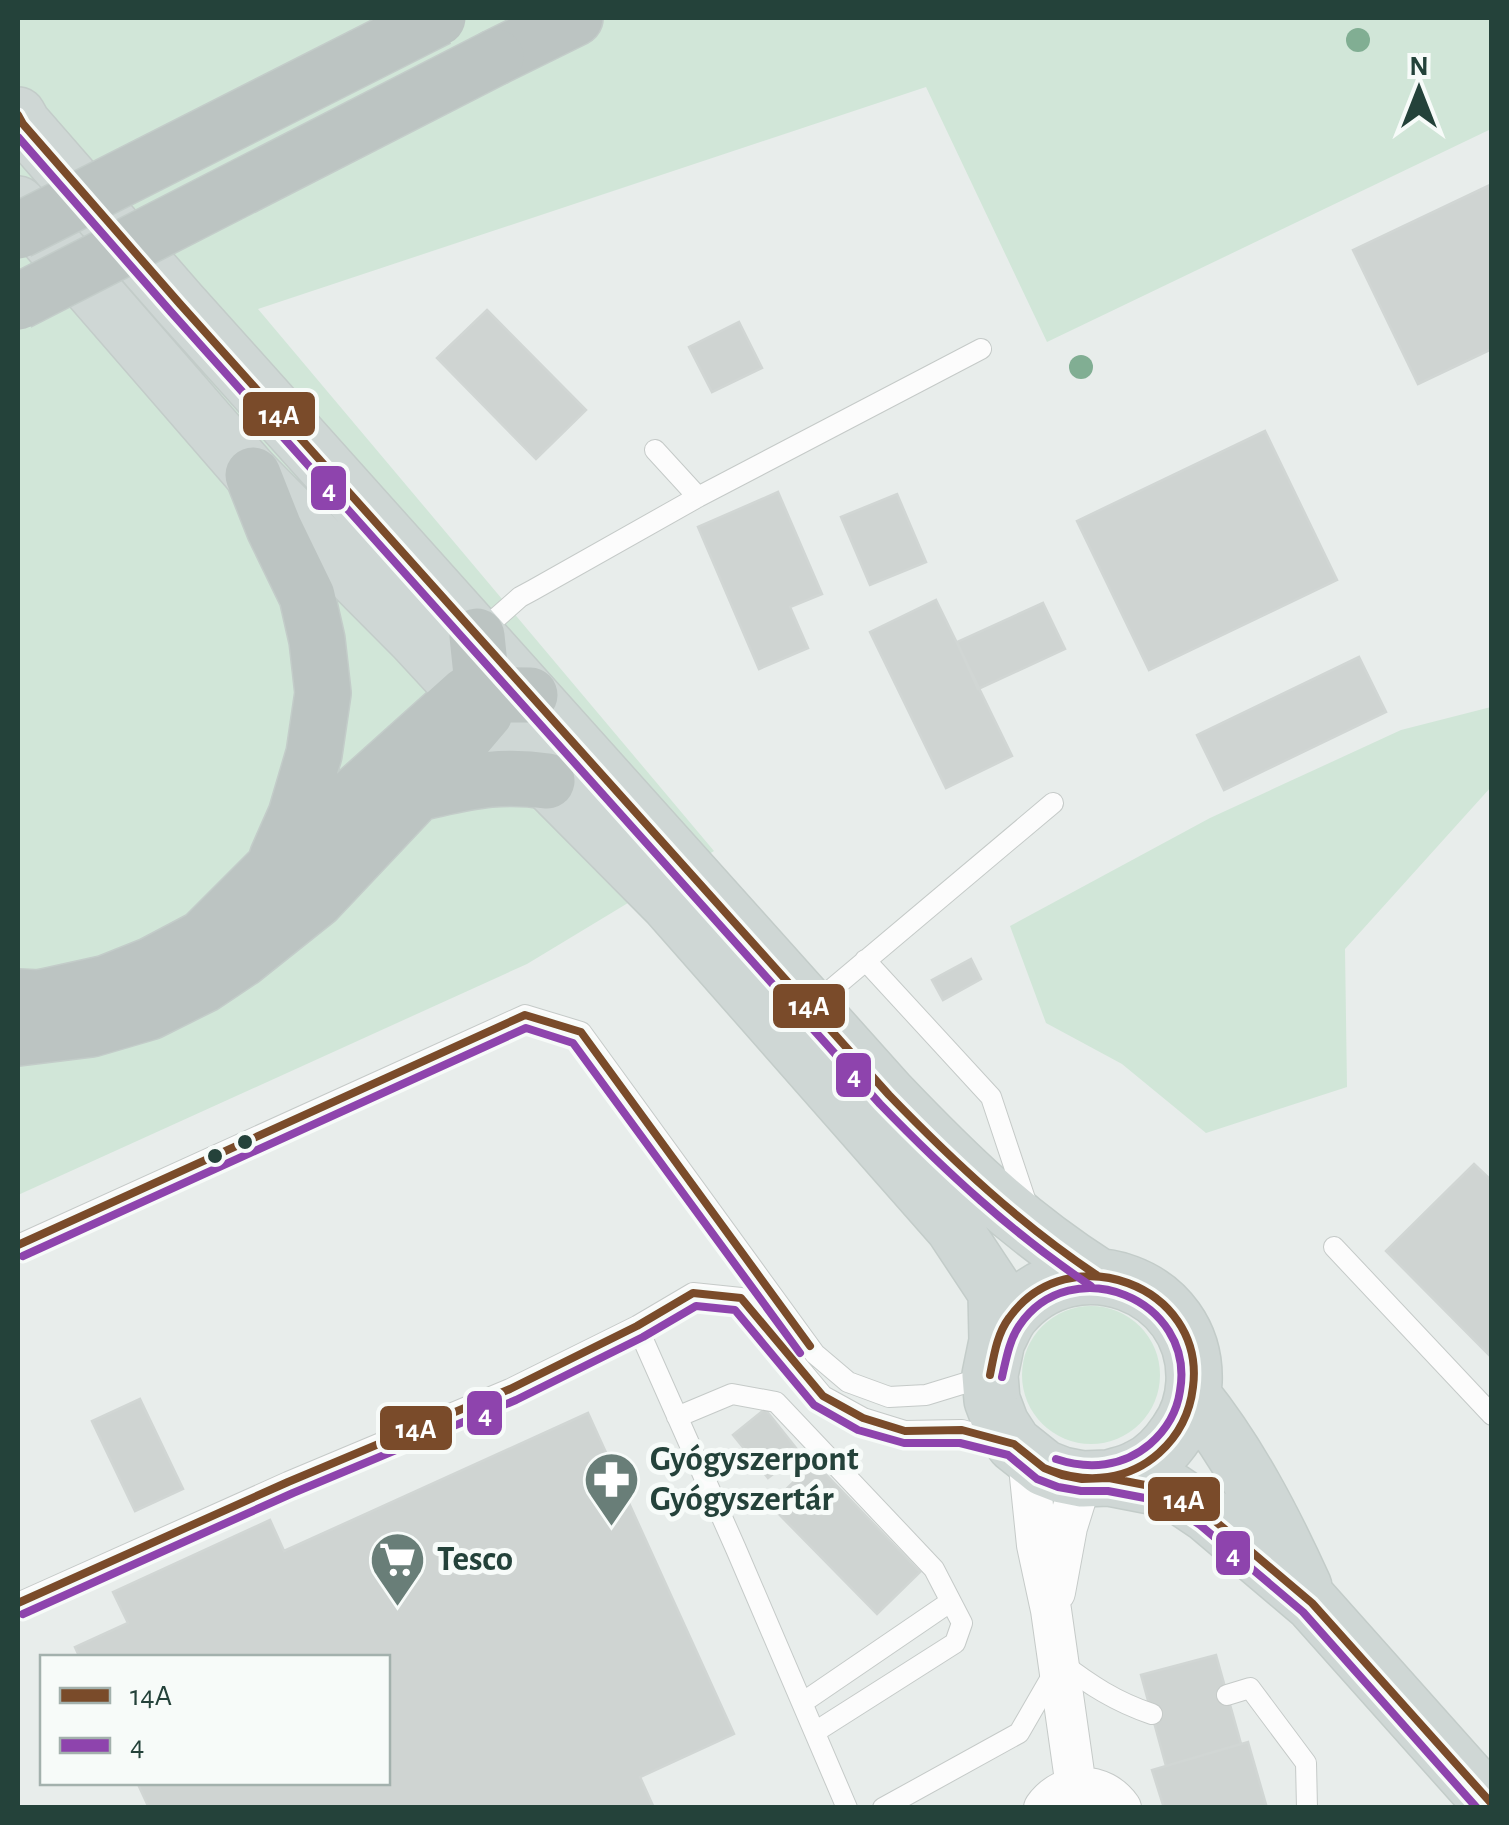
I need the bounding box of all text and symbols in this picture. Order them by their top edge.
north arrow [1369,40,1469,140]
text: N [1409,53,1429,81]
line badge: 14A [241,390,317,438]
text: 14A [259,402,300,430]
line badge: 4 [309,464,348,512]
text: 4 [322,476,336,504]
line badge: 14A [771,982,847,1030]
text: 14A [789,993,830,1021]
line badge: 4 [834,1051,873,1099]
text: 4 [847,1062,861,1090]
unlabelled marker [235,1132,255,1152]
unlabelled marker [205,1146,225,1166]
line badge: 4 [465,1389,504,1437]
text: 4 [478,1401,492,1429]
line badge: 14A [378,1404,454,1452]
text: 14A [396,1416,437,1444]
place label: Gyógyszerpont Gyógyszertár [650,1442,859,1517]
pharmacy icon: Gyógyszerpont Gyógyszertár [581,1449,641,1528]
line badge: 14A [1146,1475,1222,1523]
text: 14A [1164,1487,1205,1515]
supermarket icon: Tesco [368,1529,428,1608]
line badge: 4 [1214,1529,1252,1577]
text: 4 [1226,1541,1240,1569]
place label: Tesco [437,1542,513,1577]
legend [40,1655,390,1785]
text: 14A [130,1681,172,1711]
text: 4 [130,1731,144,1761]

